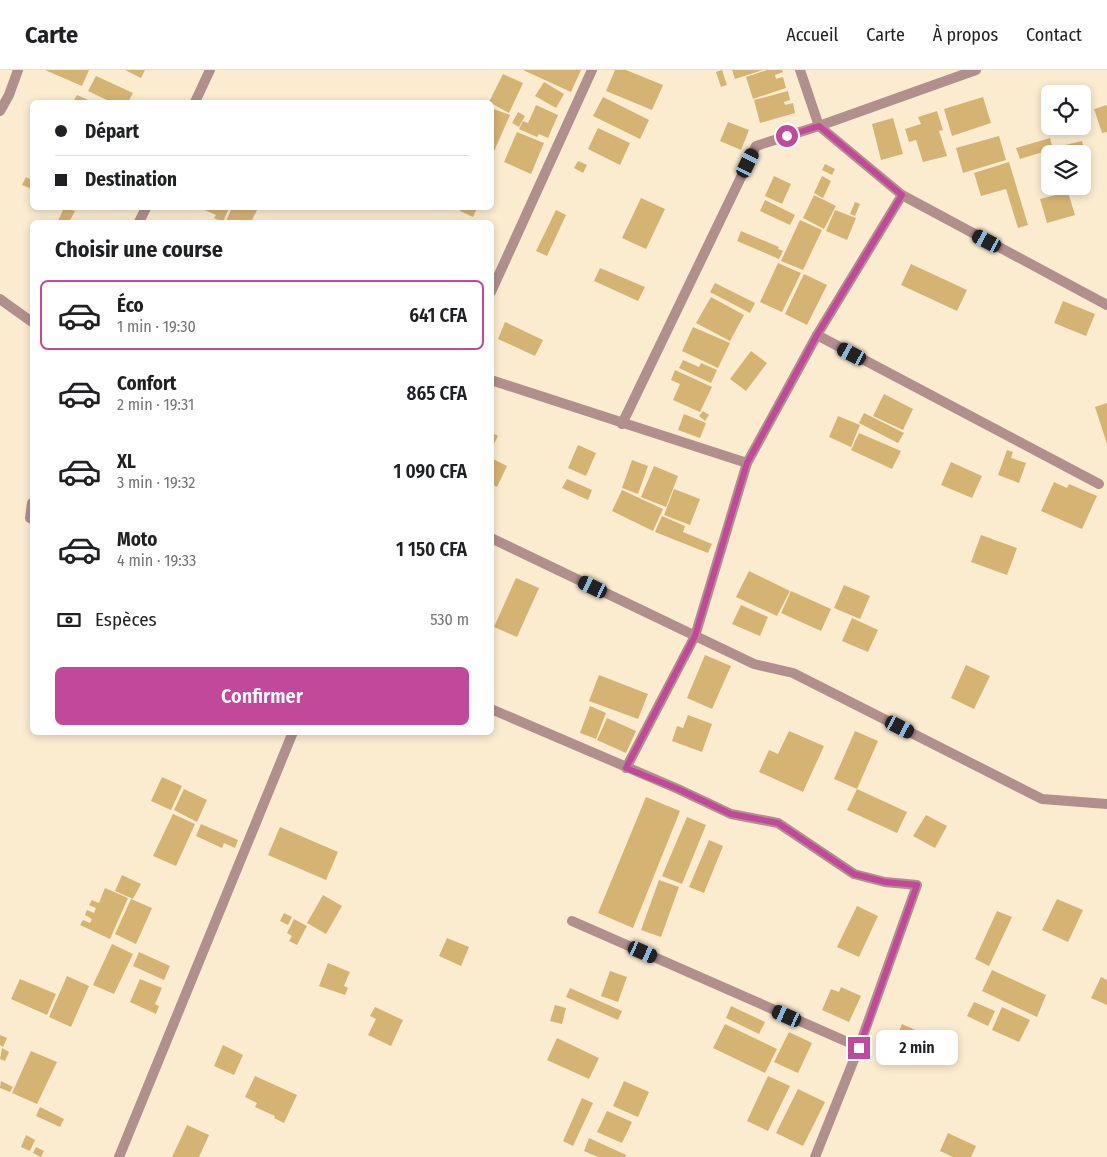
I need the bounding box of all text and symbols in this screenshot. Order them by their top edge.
text: Carte [25,21,78,49]
text: Accueil [786,24,838,46]
text: Carte [866,24,905,46]
text: À propos [933,24,998,46]
text: Contact [1026,24,1082,46]
map controls [1041,85,1091,195]
button: locate [1041,85,1091,135]
text: Départ [85,120,139,143]
route start [776,125,798,147]
button: layers [1041,145,1091,195]
car [734,146,761,180]
text: Destination [85,168,177,191]
car [970,227,1003,255]
text: Choisir une course [55,236,223,263]
icon: car [57,293,102,338]
text: Éco [117,294,144,317]
text: 641 CFA [409,304,467,327]
text: 1 min · 19:30 [117,317,196,336]
car [835,340,868,368]
icon: car [57,371,102,416]
text: Confort [117,372,177,395]
text: 865 CFA [407,382,467,405]
text: 2 min · 19:31 [117,395,194,414]
icon: car [57,449,102,494]
text: XL [117,450,136,473]
text: 1 090 CFA [393,460,467,483]
text: 3 min · 19:32 [117,473,195,492]
icon: car [57,527,102,572]
text: Moto [117,528,157,551]
text: 1 150 CFA [396,538,467,561]
text: 4 min · 19:33 [117,551,196,570]
car [576,574,609,600]
icon: cash [55,606,83,634]
text: Espèces [95,608,157,631]
text: 530 m [430,610,469,629]
button: Confirmer [55,667,469,725]
car [883,714,916,740]
car [626,939,659,965]
car [770,1003,803,1029]
callout: 2 min [876,1030,959,1066]
route end [848,1037,870,1059]
text: 2 min [899,1038,935,1057]

